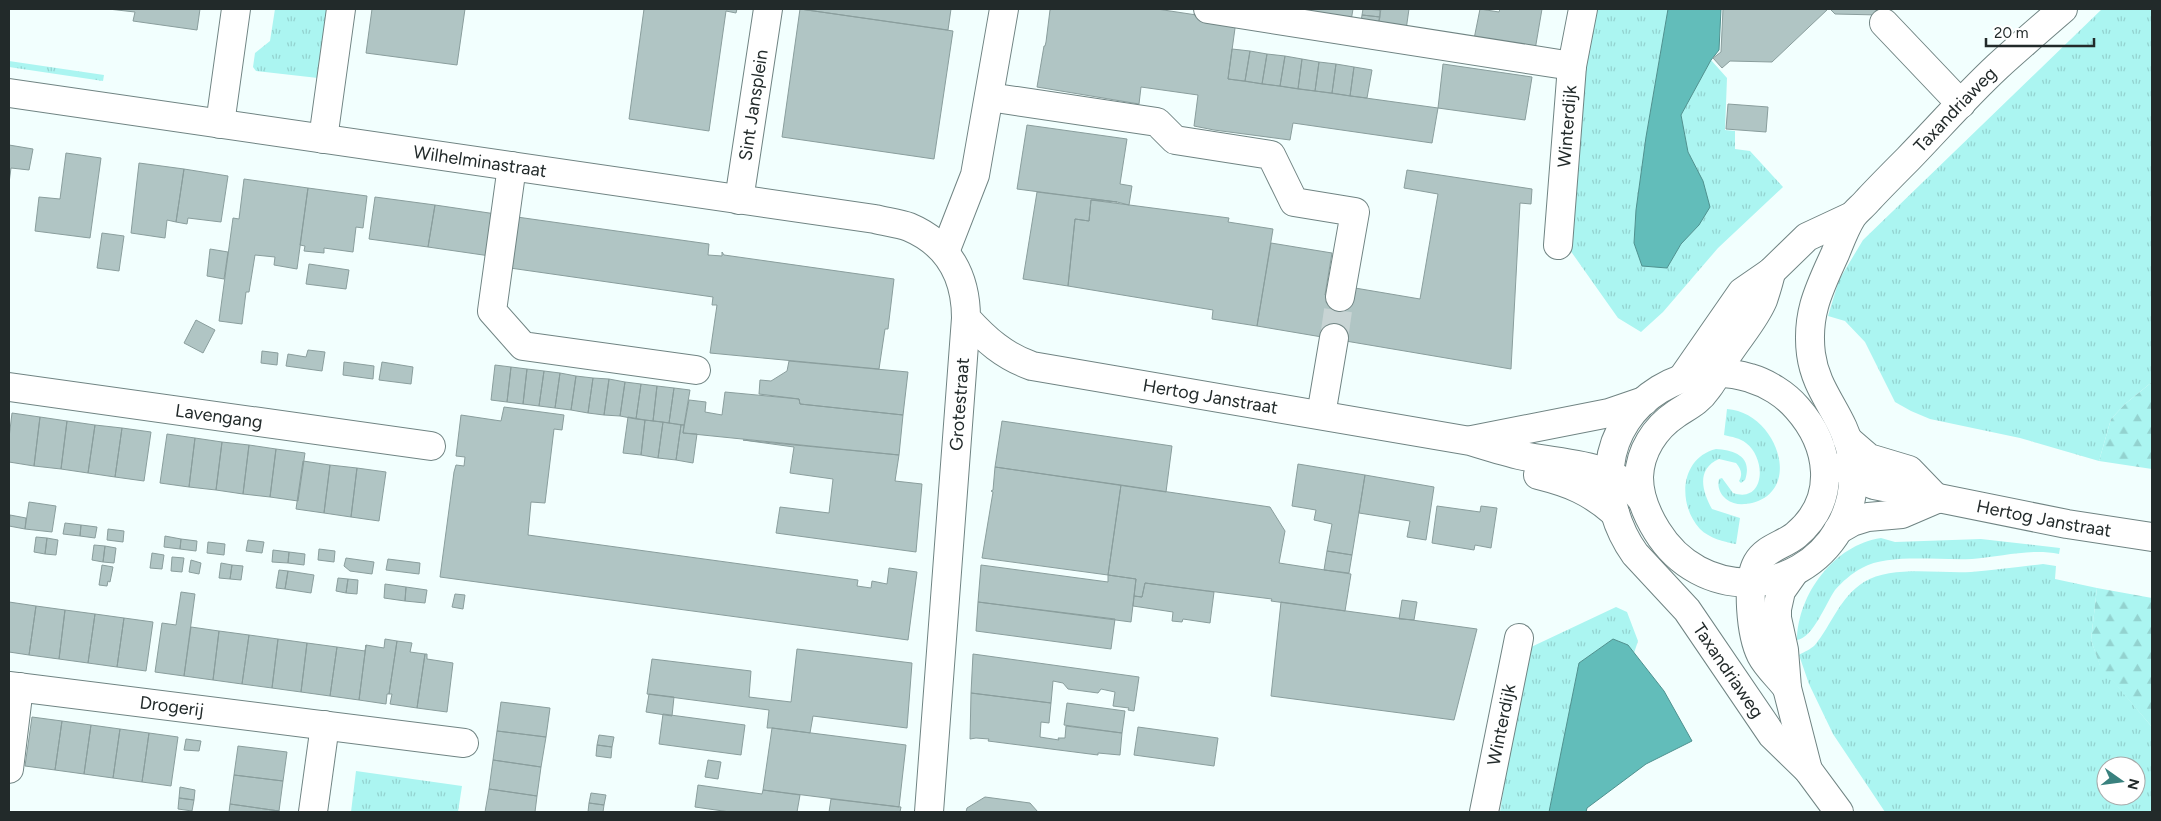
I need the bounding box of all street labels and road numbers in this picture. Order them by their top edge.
street label: Sint Jansplein [734,48,773,162]
street label: Taxandriaweg [1909,62,2001,157]
street label: Winterdijk [1553,84,1581,168]
street label: Wilhelminastraat [412,141,548,182]
street label: Grotestraat [945,357,974,451]
street label: Hertog Janstraat [1141,374,1280,419]
street label: Lavengang [174,399,264,433]
street label: Hertog Janstraat [1975,495,2113,542]
street label: Taxandriaweg [1688,619,1768,722]
street label: Winterdijk [1483,682,1521,767]
street label: Drogerij [138,691,205,721]

